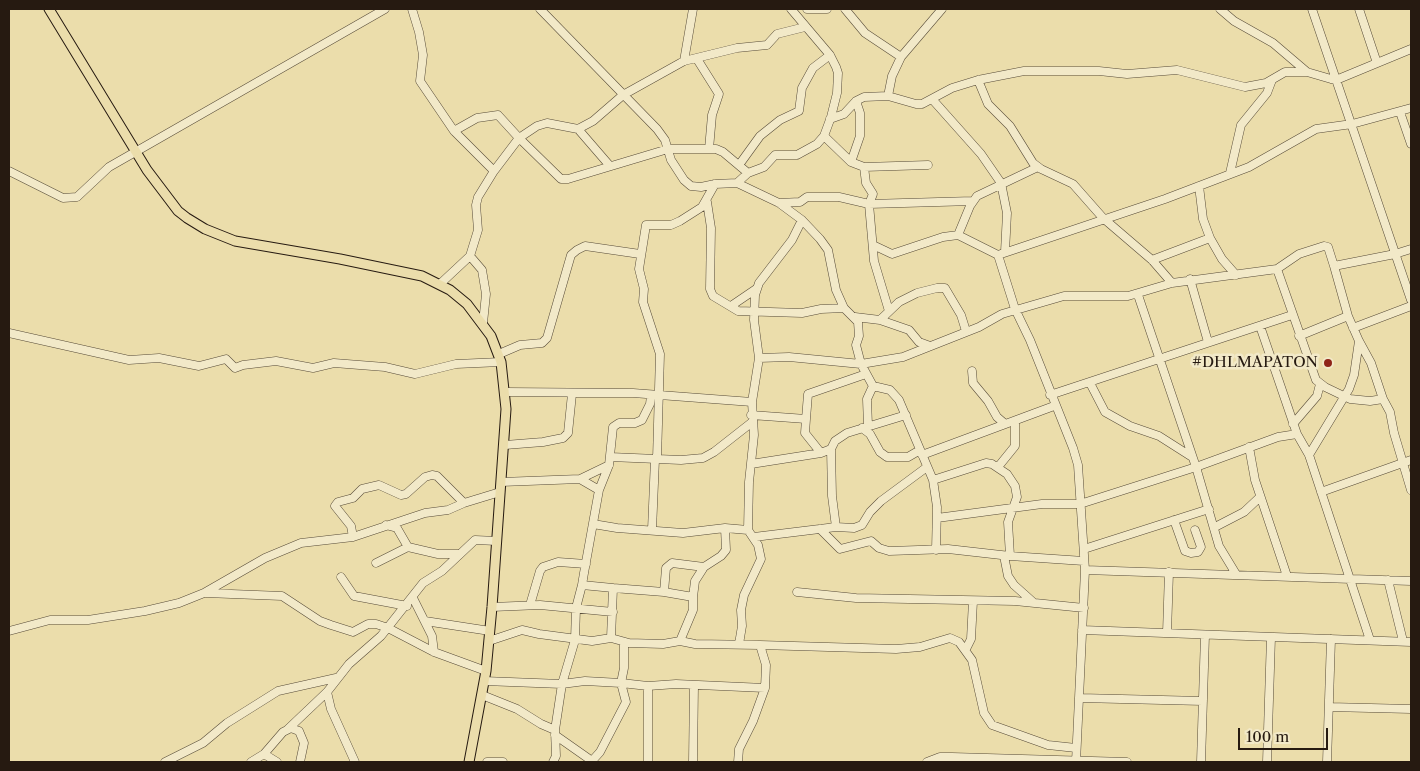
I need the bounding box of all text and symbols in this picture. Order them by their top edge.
place label: #DHLMAPATON [1192,354,1318,372]
marker: #DHLMAPATON [1322,357,1334,369]
scale bar [1240,718,1330,750]
text: 100 m [1246,727,1289,746]

